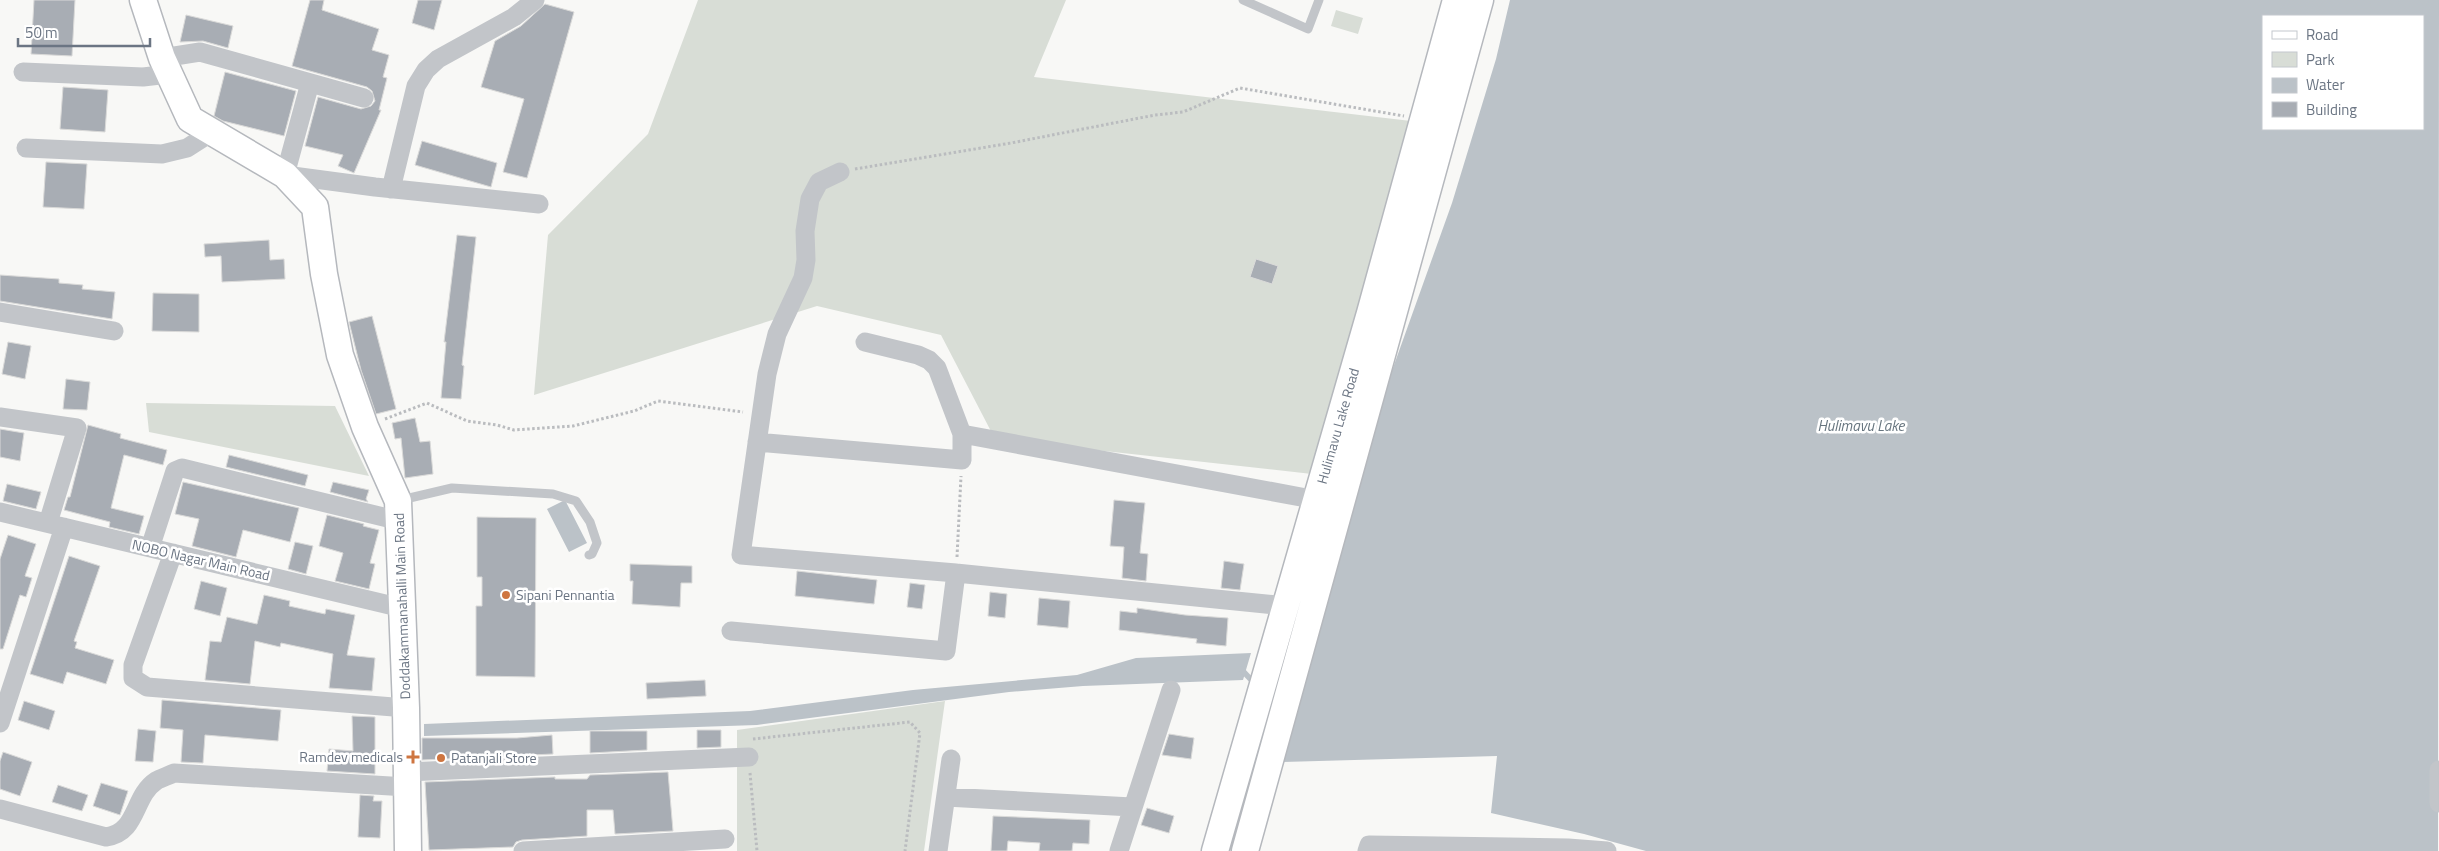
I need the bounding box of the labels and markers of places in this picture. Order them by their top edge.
place label: Sipani Pennantia [516,584,615,605]
marker: Sipani Pennantia [500,589,512,601]
place label: Ramdev medicals [299,746,403,767]
place label: Patanjali Store [451,747,537,768]
marker: Ramdev medicals [407,751,419,763]
marker: Patanjali Store [435,752,447,764]

